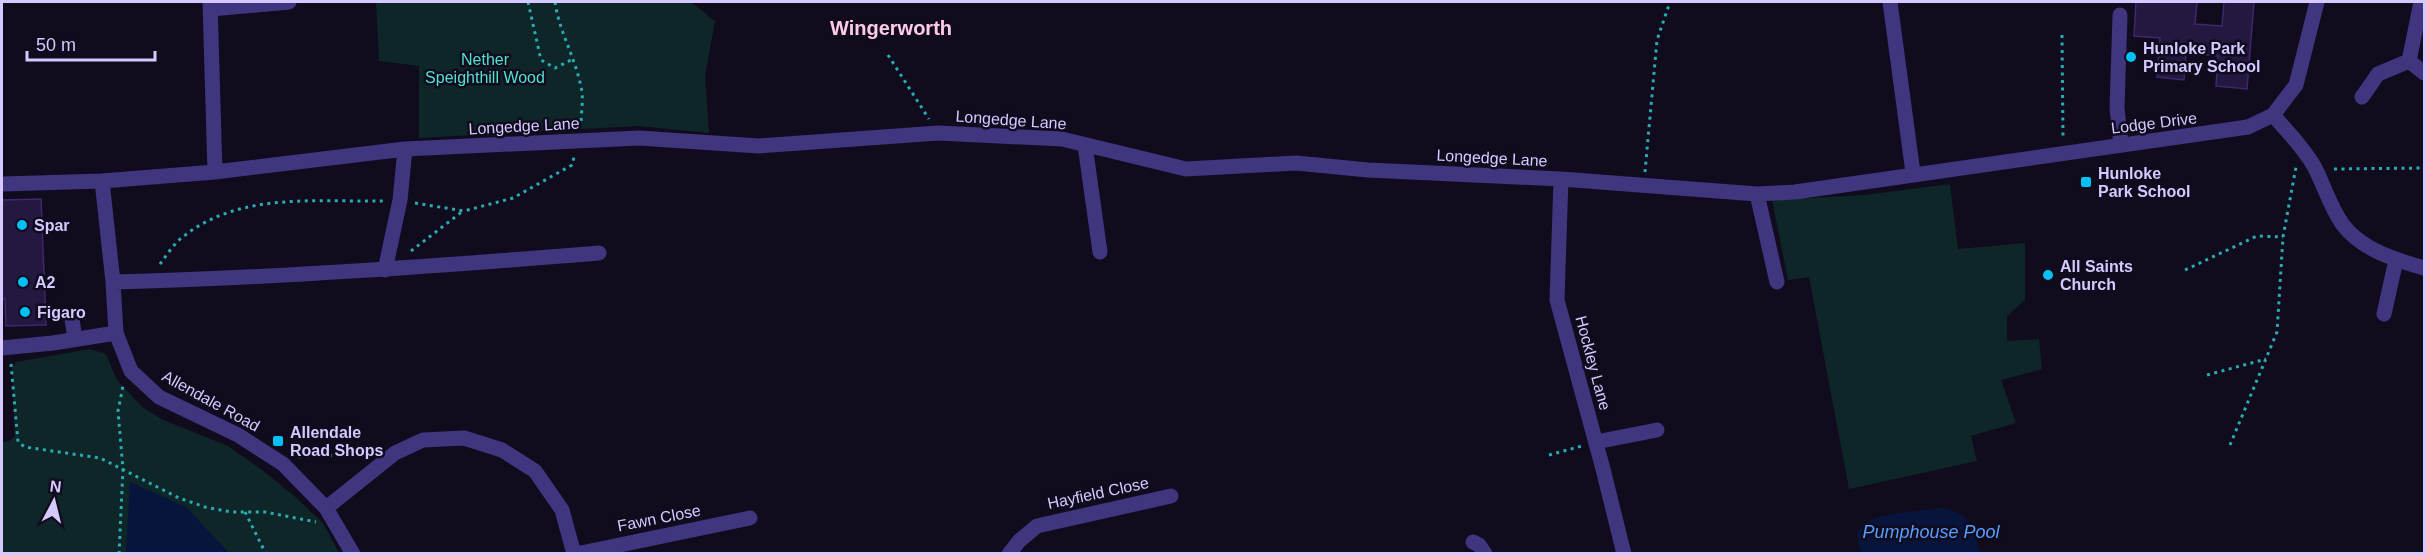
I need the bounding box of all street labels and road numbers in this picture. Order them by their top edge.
street label: Longedge Lane [955,108,1067,132]
street label: Lodge Drive [2110,109,2198,137]
street label: Longedge Lane [468,115,580,137]
street label: Longedge Lane [1436,147,1548,169]
street label: Hockley Lane [1572,314,1614,412]
street label: Allendale Road [159,367,263,435]
street label: Hayfield Close [1046,474,1150,512]
street label: Fawn Close [616,502,702,534]

